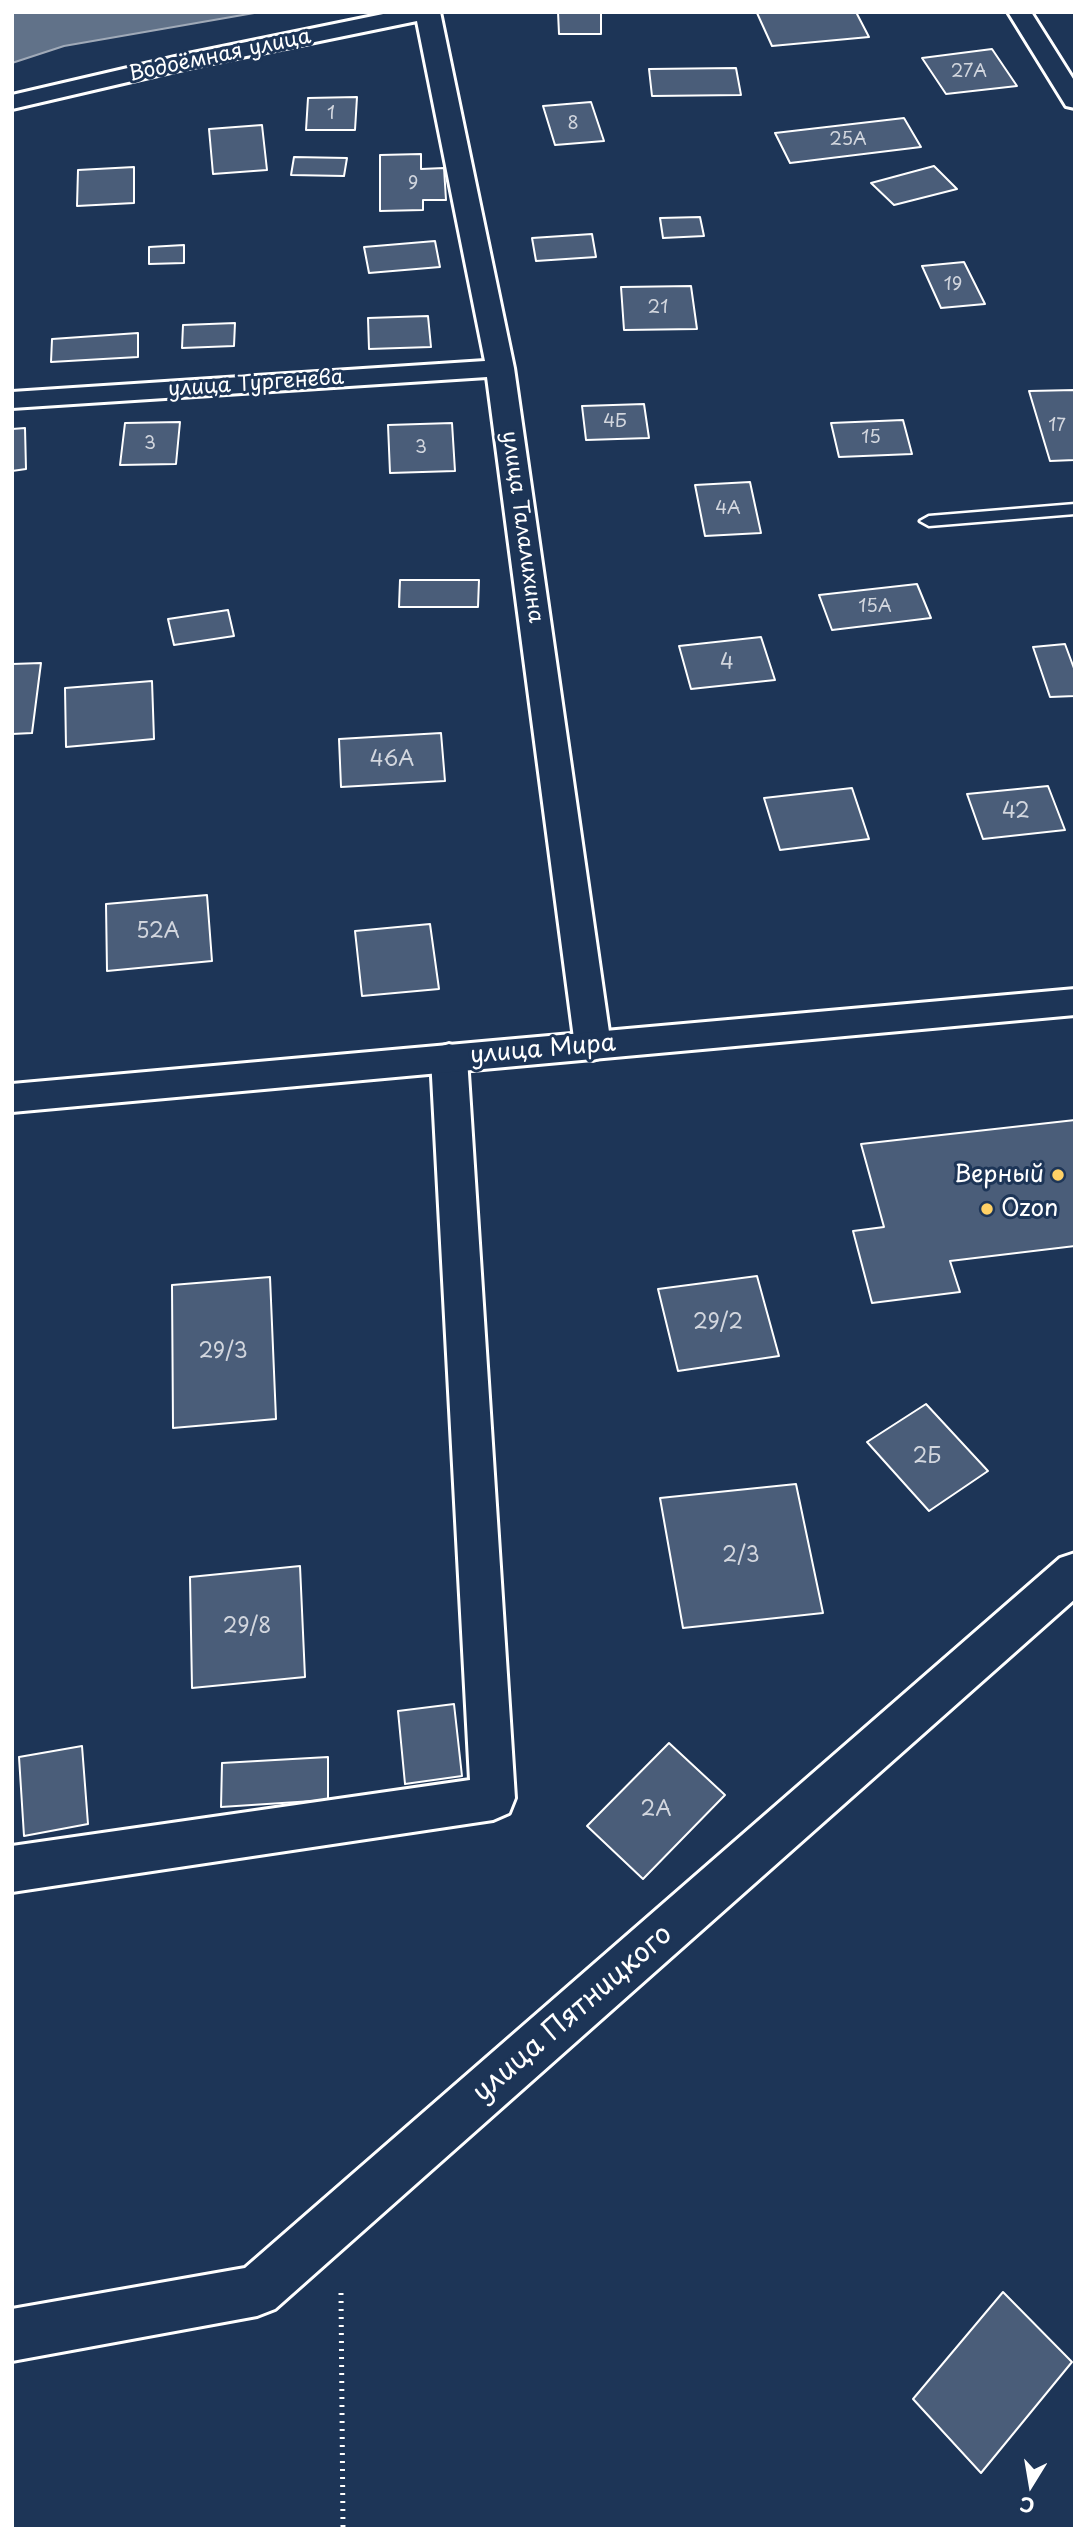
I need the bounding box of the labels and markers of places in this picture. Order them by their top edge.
place label: Верный [954,1161,1044,1189]
marker: Верный [1050,1167,1066,1183]
place label: Ozon [1001,1195,1058,1223]
marker: Ozon [979,1201,995,1217]

